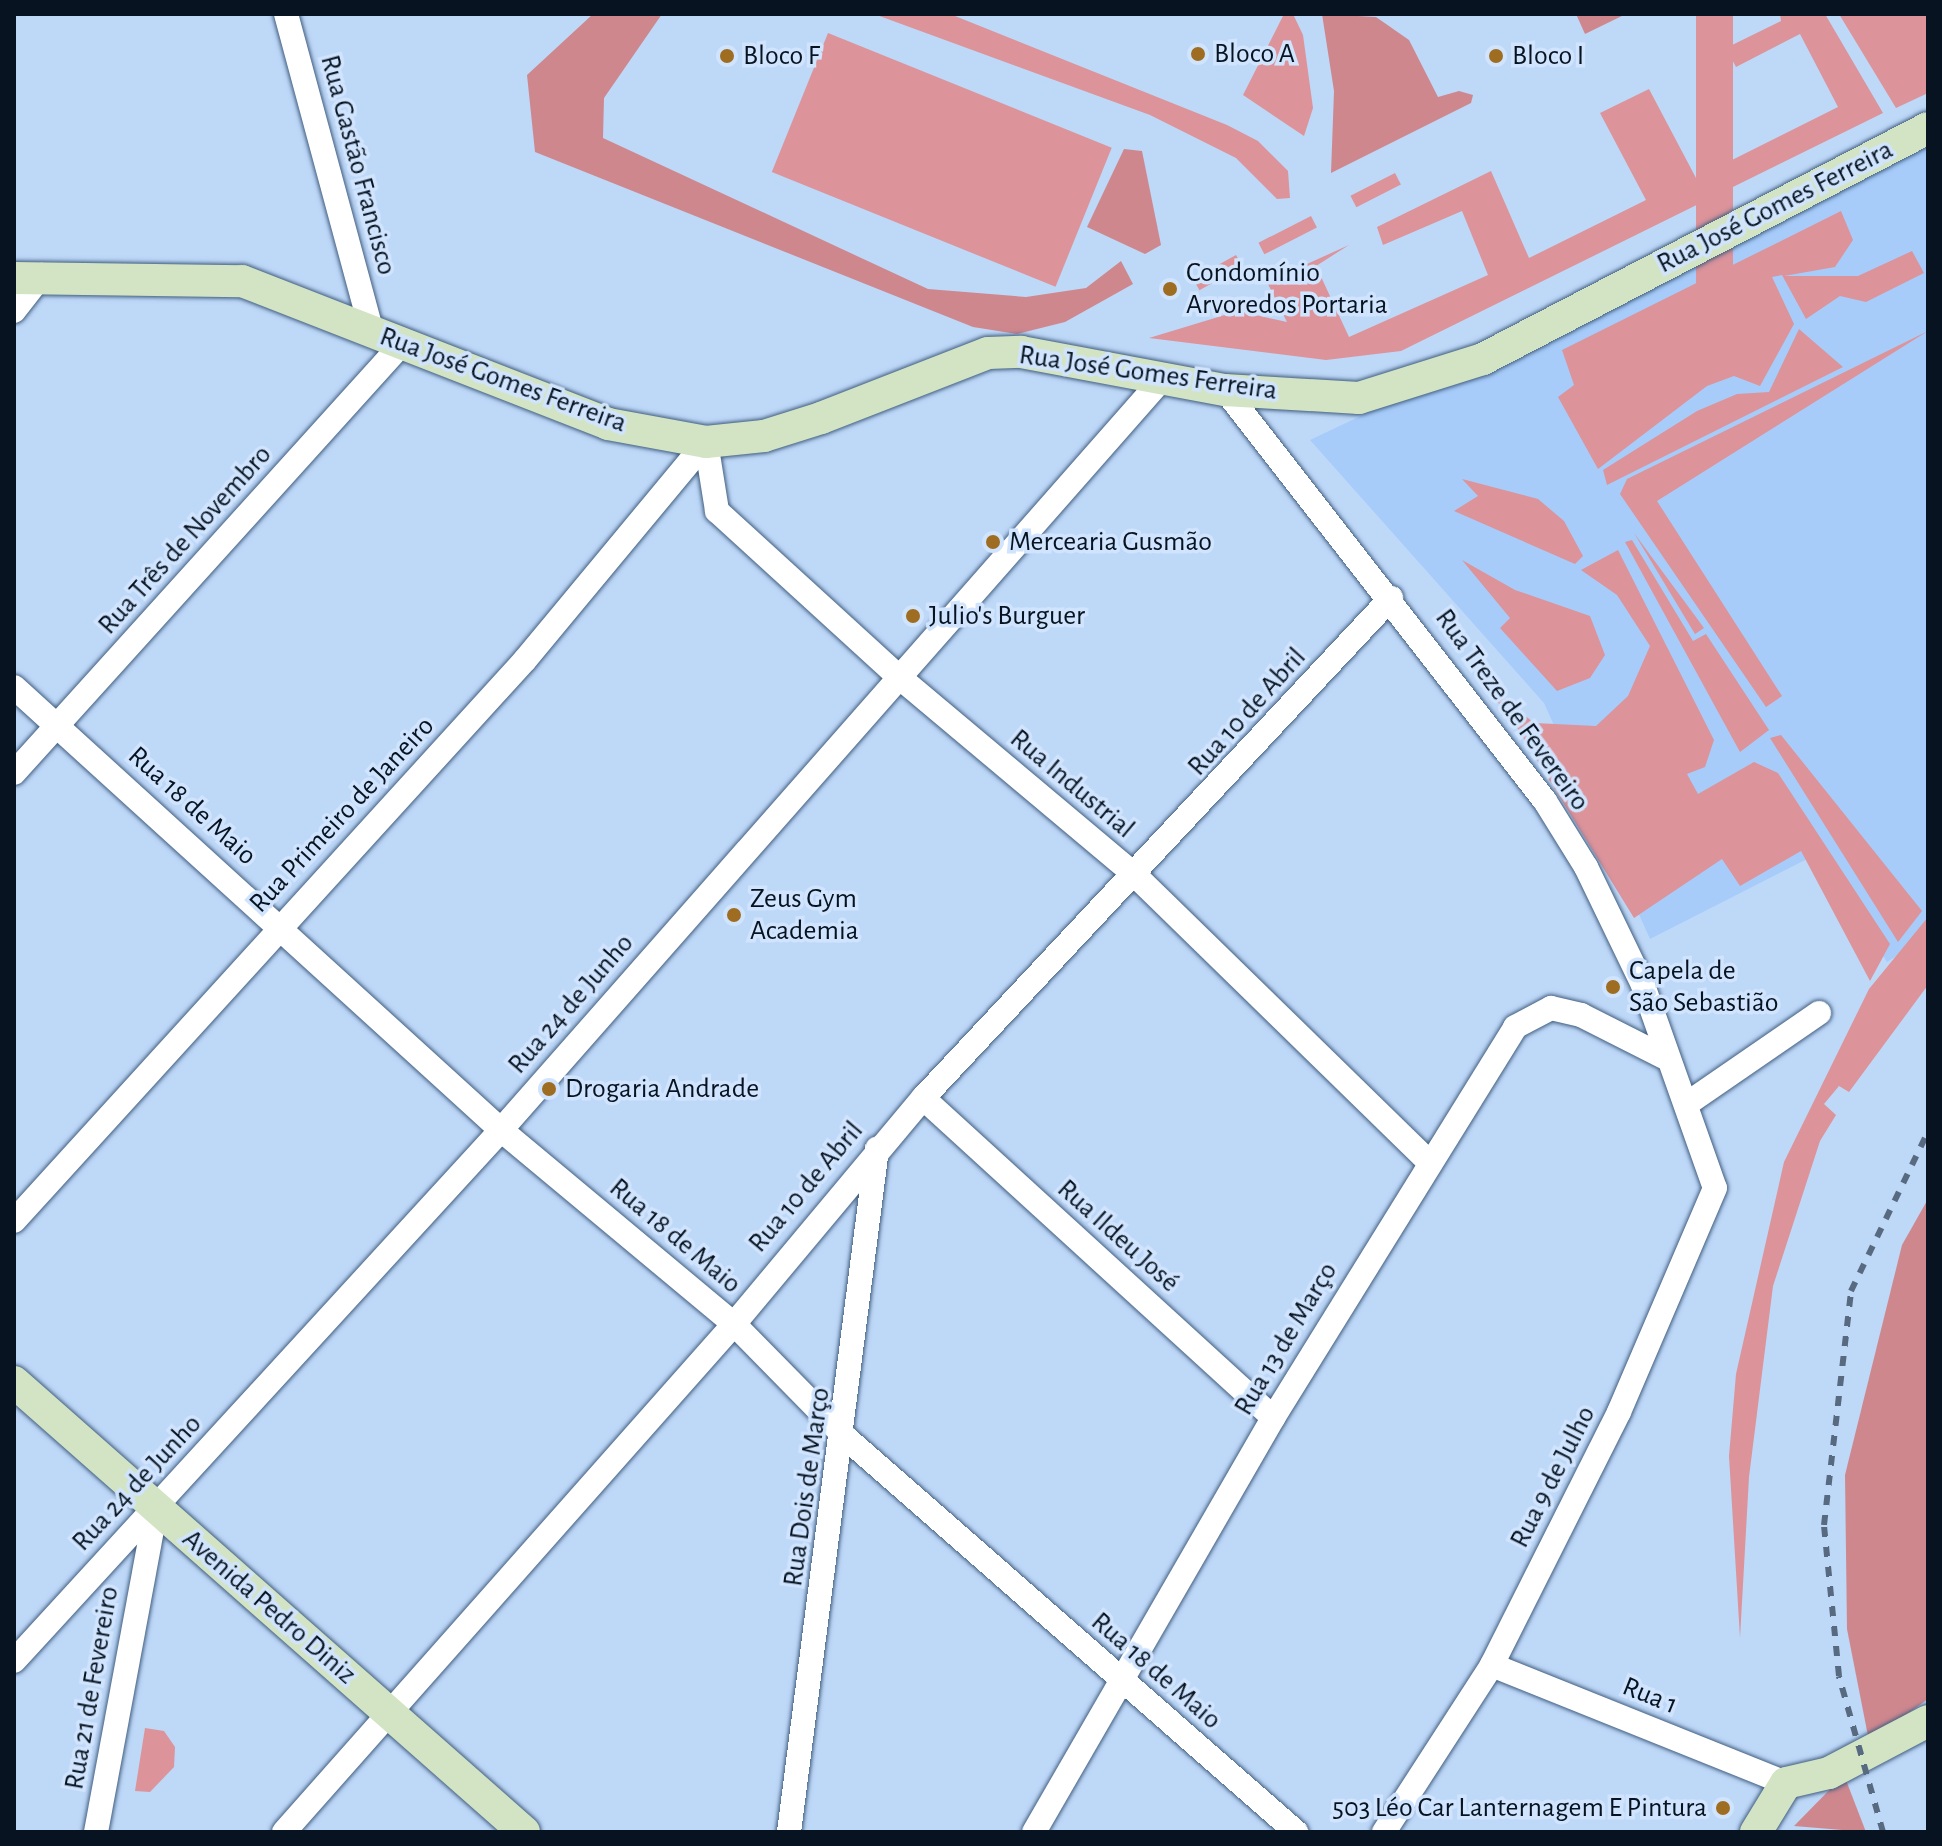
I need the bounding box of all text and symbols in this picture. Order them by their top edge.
place label: Bloco A [1214,37,1295,71]
place label: Bloco F [743,39,820,73]
place label: Bloco I [1512,39,1584,73]
marker: Bloco A [1189,45,1207,63]
marker: Bloco F [718,47,736,65]
marker: Bloco I [1487,47,1505,65]
street label: Rua Gastão Francisco [312,51,404,279]
street label: Rua José Gomes Ferreira [1652,133,1898,281]
place label: Condomínio Arvoredos Portaria [1186,256,1388,322]
marker: Condomínio Arvoredos Portaria [1161,280,1179,298]
street label: Rua José Gomes Ferreira [375,320,631,440]
street label: Rua José Gomes Ferreira [1017,338,1279,408]
street label: Rua Três de Novembro [91,438,279,642]
place label: Mercearia Gusmão [1009,525,1212,559]
marker: Mercearia Gusmão [984,533,1002,551]
place label: Julio's Burguer [929,599,1085,633]
street label: Rua Treze de Fevereiro [1428,603,1596,817]
marker: Julio's Burguer [904,607,922,625]
street label: Rua 10 de Abril [1181,641,1313,783]
street label: Rua Primeiro de Janeiro [242,710,442,920]
street label: Rua Industrial [1003,722,1141,846]
street label: Rua 18 de Maio [121,739,263,873]
place label: Zeus Gym Academia [750,882,859,948]
marker: Zeus Gym Academia [725,906,743,924]
street label: Rua 24 de Junho [501,927,641,1081]
place label: Capela de São Sebastião [1629,954,1779,1020]
marker: Capela de São Sebastião [1604,978,1622,996]
place label: Drogaria Andrade [565,1072,759,1106]
marker: Drogaria Andrade [540,1080,558,1098]
street label: Rua 10 de Abril [741,1115,871,1259]
street label: Rua 18 de Maio [602,1171,748,1301]
street label: Rua Ildeu José [1050,1172,1186,1300]
street label: Rua 13 de Março [1227,1256,1345,1422]
street label: Rua Dois de Março [776,1385,838,1589]
street label: Rua 9 de Julho [1503,1401,1603,1553]
street label: Rua 24 de Junho [65,1408,209,1558]
street label: Avenida Pedro Diniz [175,1522,363,1692]
street label: Rua 21 de Fevereiro [58,1584,126,1792]
street label: Rua 18 de Maio [1084,1605,1228,1737]
street label: Rua 1 [1618,1670,1682,1722]
place label: 503 Léo Car Lanternagem E Pintura [1332,1791,1707,1825]
marker: 503 Léo Car Lanternagem E Pintura [1714,1799,1732,1817]

